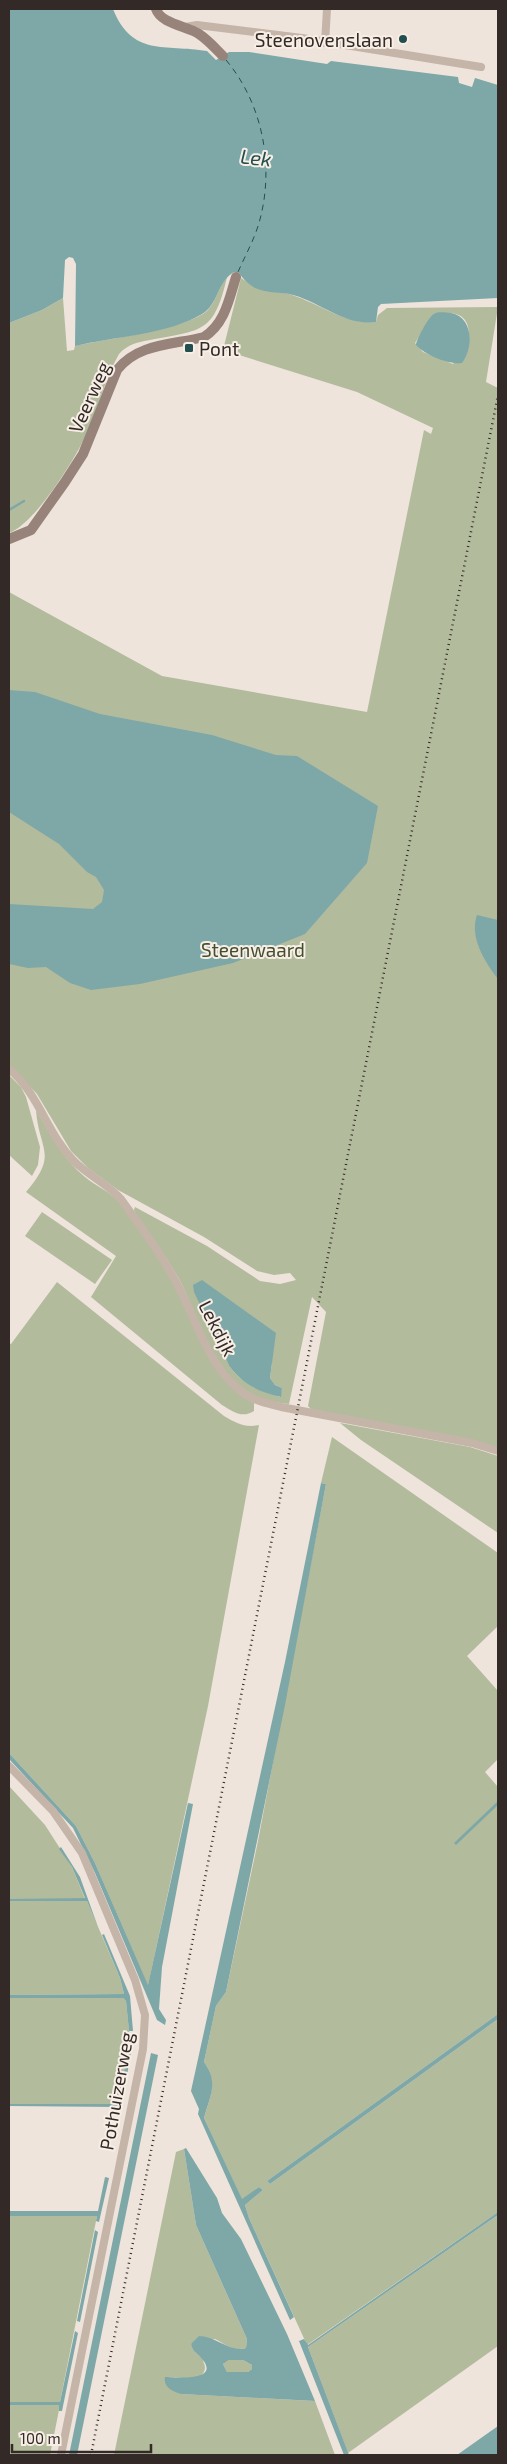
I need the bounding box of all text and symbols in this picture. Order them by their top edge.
place label: Steenovenslaan [255,28,393,51]
marker: Steenovenslaan [397,33,409,45]
water label: Lek [239,143,273,171]
place label: Pont [199,337,239,360]
marker: Pont [183,342,195,354]
street label: Veerweg [63,358,115,436]
park label: Steenwaard [201,938,305,961]
street label: Lekdijk [194,1296,242,1360]
street label: Pothuizerweg [94,2030,138,2152]
scale bar [12,2422,151,2454]
text: 100 m [20,2429,61,2447]

